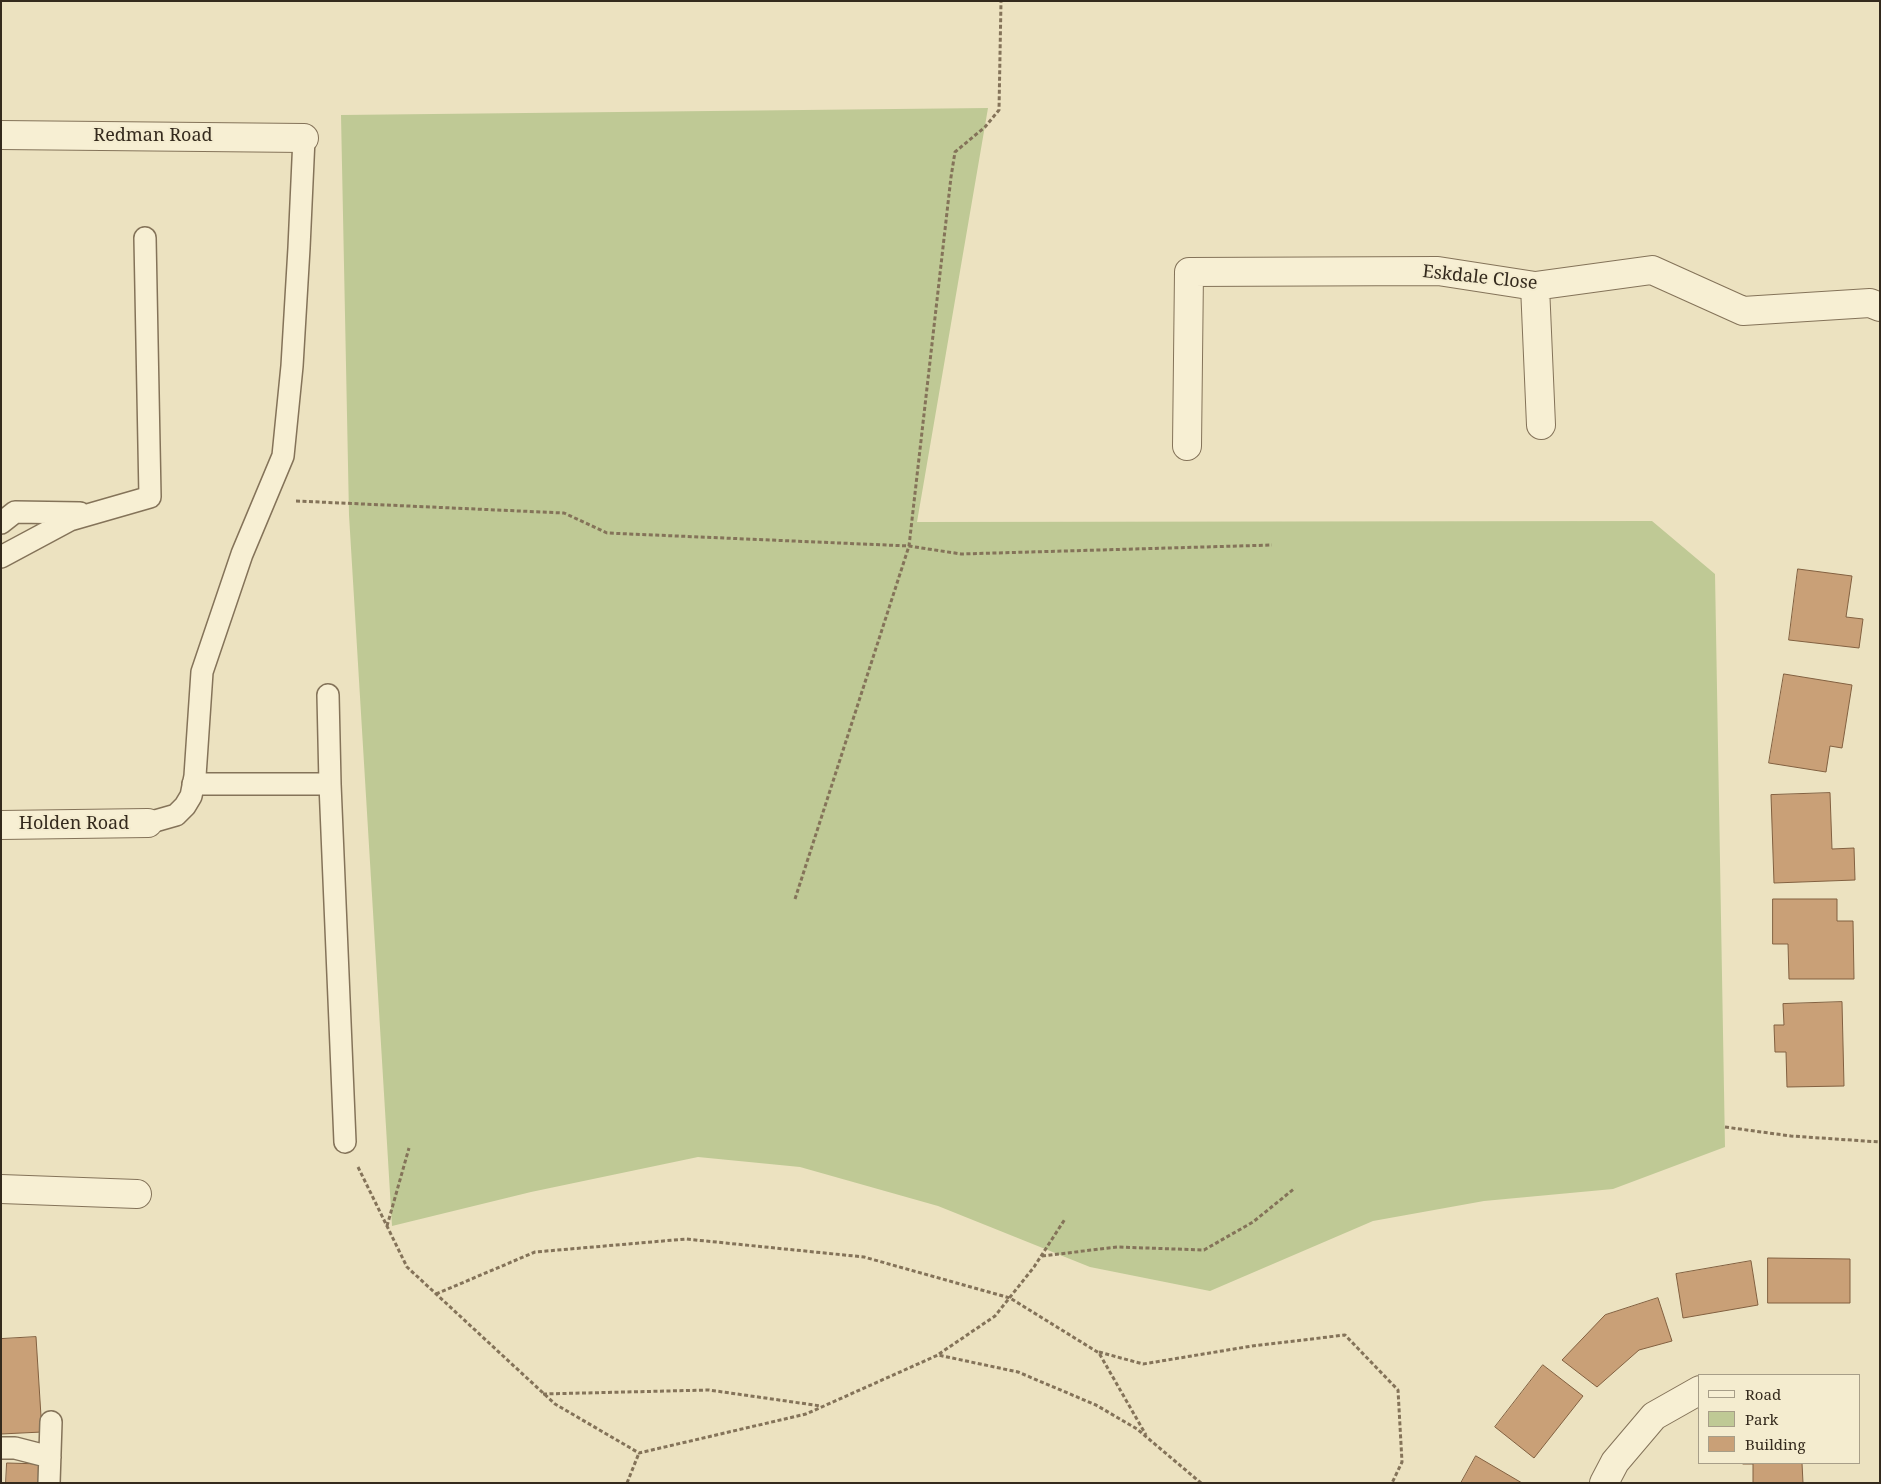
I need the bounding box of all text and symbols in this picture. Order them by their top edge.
street label: Redman Road [93,125,213,147]
street label: Eskdale Close [1422,261,1538,295]
street label: Holden Road [19,813,129,835]
legend [1698,1374,1861,1464]
text: Road [1745,1384,1781,1404]
text: Park [1745,1409,1778,1429]
text: Building [1745,1434,1806,1454]

